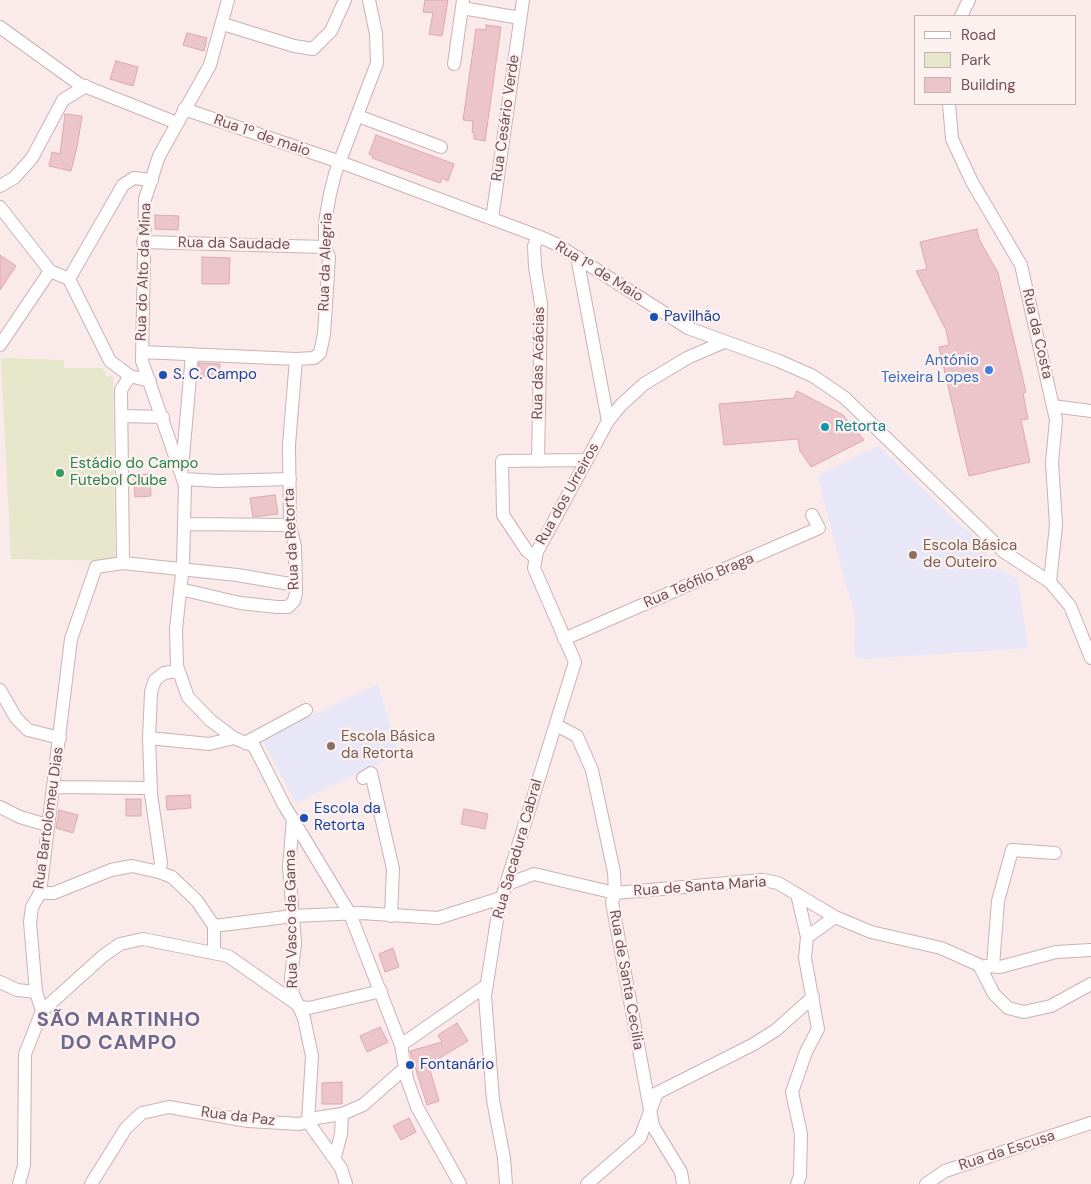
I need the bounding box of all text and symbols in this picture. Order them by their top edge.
legend [914,15,1076,105]
text: Road [961,25,996,45]
text: Park [961,50,991,70]
street label: Rua Cesário Verde [488,54,524,182]
text: Building [961,75,1016,95]
street label: Rua 1º de maio [211,111,313,161]
street label: Rua do Alto da Mina [133,203,155,341]
street label: Rua da Alegria [315,212,337,312]
street label: Rua da Saudade [178,234,290,254]
street label: Rua 1º de Maio [552,238,646,306]
street label: Rua da Costa [1018,287,1056,381]
street label: Rua das Acácias [529,306,549,420]
place label: Pavilhão [664,308,721,326]
marker: Pavilhão [648,311,660,323]
place label: António Teixeira Lopes [881,352,979,387]
marker: António Teixeira Lopes [983,364,995,376]
place label: S. C. Campo [173,366,257,384]
marker: S. C. Campo [157,369,169,381]
place label: Retorta [835,418,886,436]
marker: Retorta [819,421,831,433]
street label: Rua dos Urreiros [533,440,603,548]
place label: Estádio do Campo Futebol Clube [70,455,198,490]
marker: Estádio do Campo Futebol Clube [54,467,66,479]
street label: Rua da Retorta [280,488,304,590]
place label: Escola Básica de Outeiro [923,537,1017,572]
marker: Escola Básica de Outeiro [907,549,919,561]
street label: Rua Teófilo Braga [641,550,757,612]
place label: Escola Básica da Retorta [341,728,435,763]
marker: Escola Básica da Retorta [325,740,337,752]
street label: Rua Bartolomeu Dias [30,746,68,890]
street label: Rua Sacadura Cabral [489,777,547,921]
place label: Escola da Retorta [314,800,381,835]
marker: Escola da Retorta [298,812,310,824]
street label: Rua Vasco da Gama [282,850,302,988]
street label: Rua de Santa Maria [633,873,767,901]
street label: Rua de Santa Cecilia [605,909,647,1051]
district label: SÃO MARTINHO DO CAMPO [35,1009,203,1056]
place label: Fontanário [420,1056,494,1074]
marker: Fontanário [404,1059,416,1071]
street label: Rua da Paz [200,1104,276,1130]
street label: Rua da Escusa [957,1127,1057,1175]

